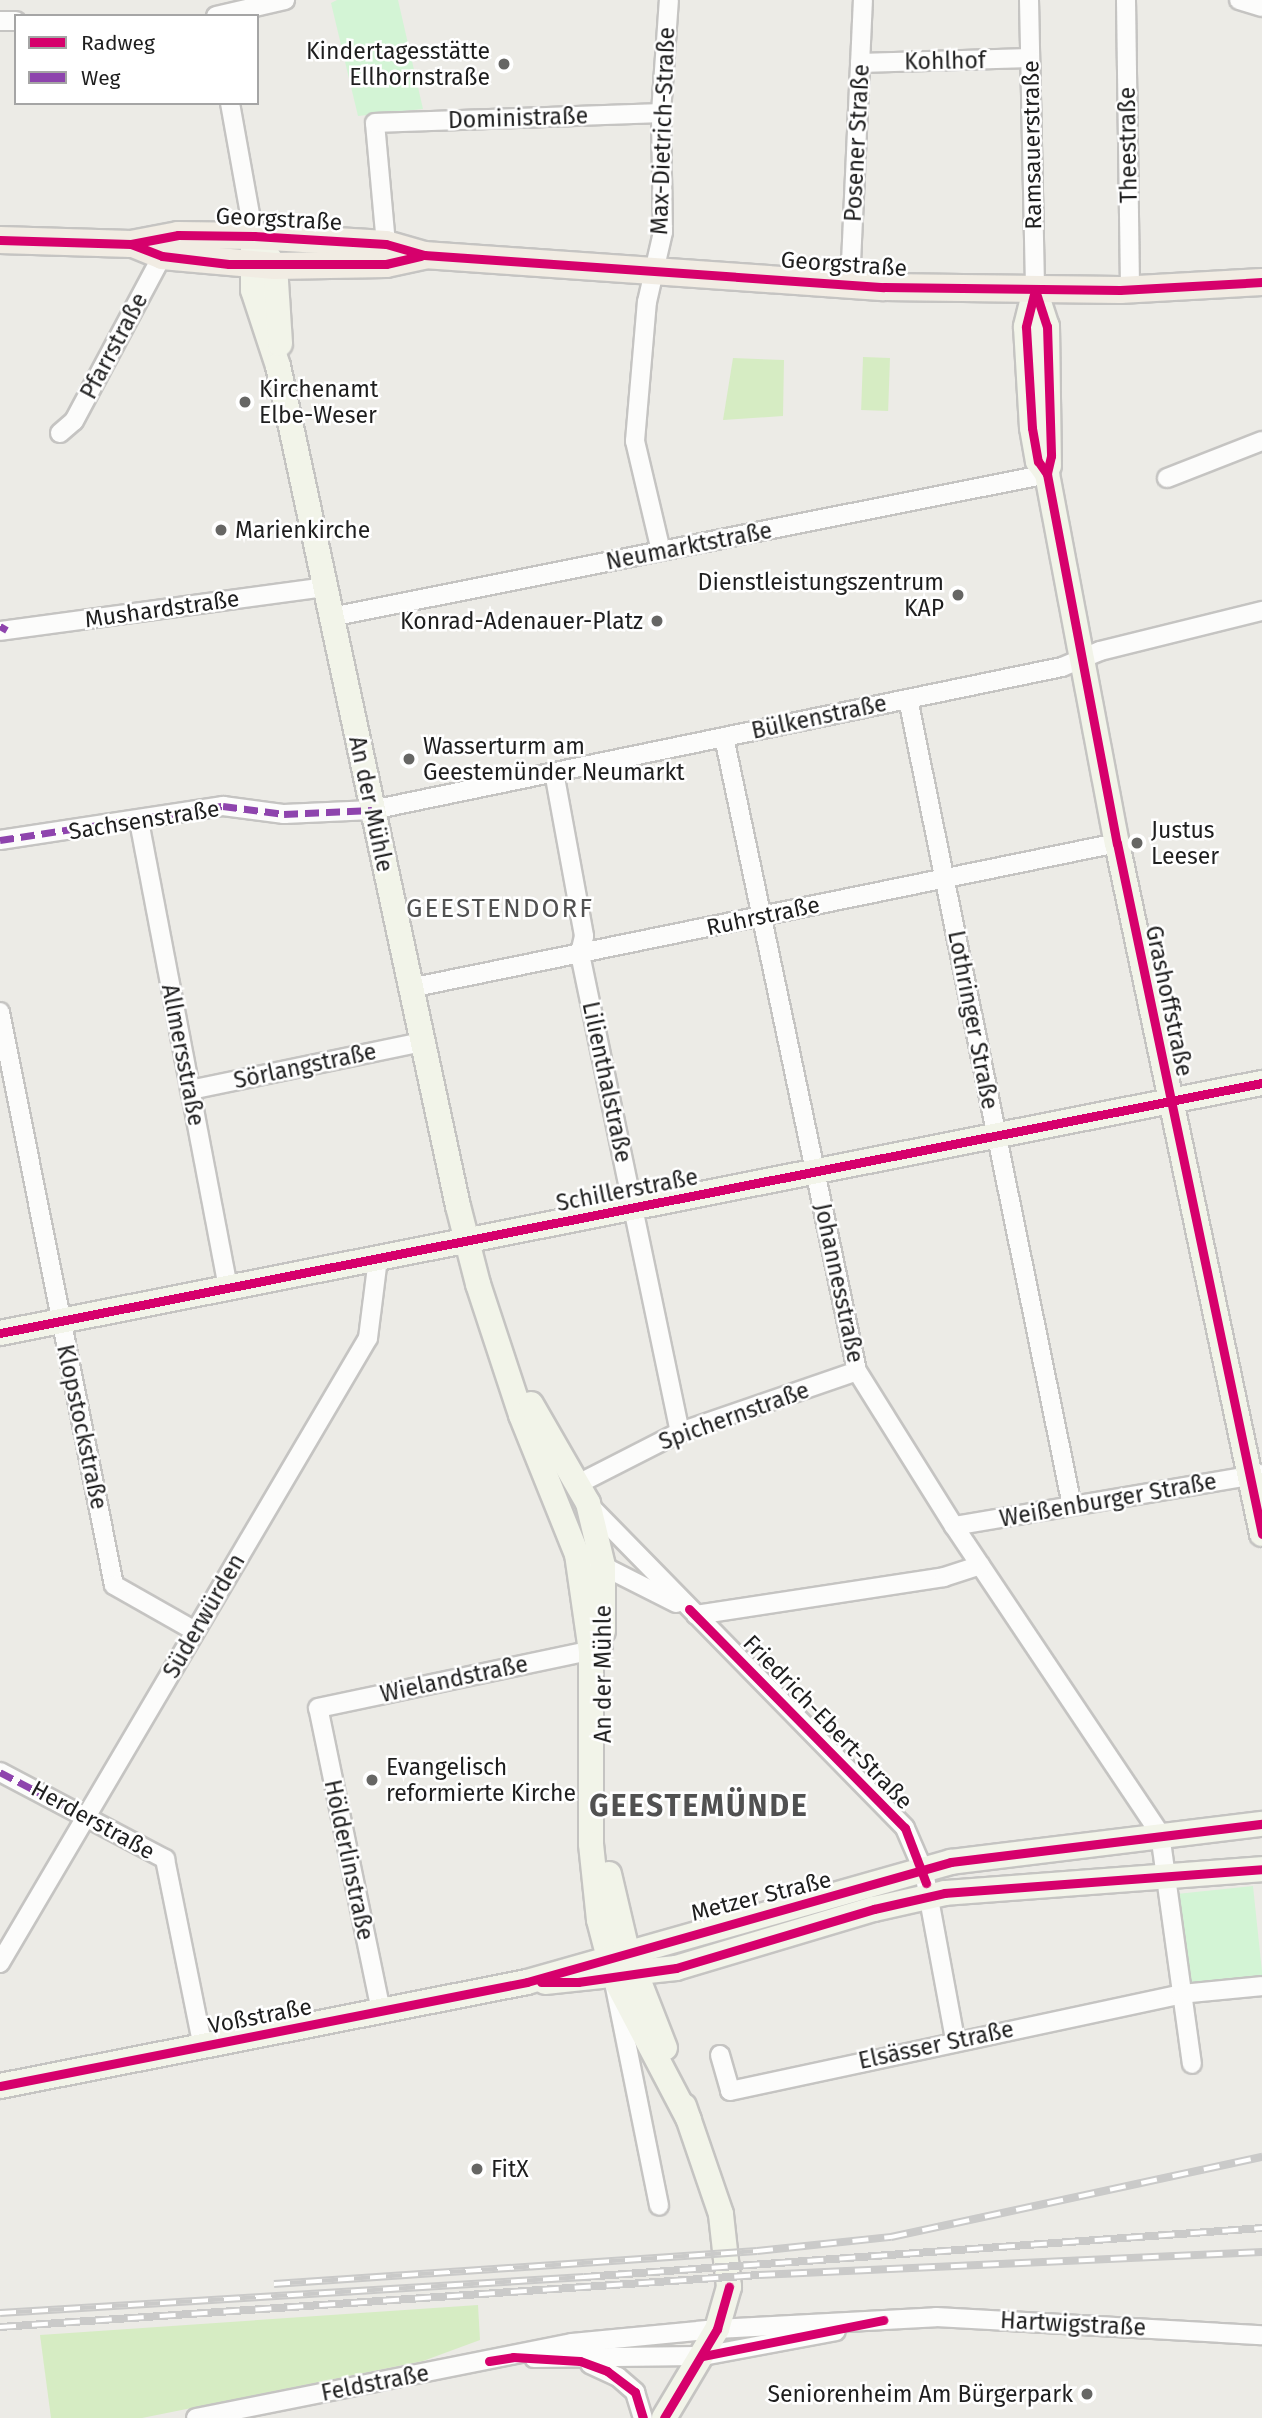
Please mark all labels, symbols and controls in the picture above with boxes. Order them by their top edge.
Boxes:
legend [14,14,259,105]
street label: Max-Dietrich-Straße [646,27,680,235]
text: Radweg [81,30,155,56]
place label: Kindertagesstätte Ellhornstraße [306,37,490,91]
street label: Kohlhof [904,46,986,76]
marker: Kindertagesstätte Ellhornstraße [496,56,512,72]
street label: Ramsauerstraße [1017,60,1047,230]
street label: Posener Straße [839,63,875,223]
text: Weg [81,65,121,91]
street label: Theestraße [1113,87,1143,203]
street label: Doministraße [447,102,589,134]
street label: Georgstraße [215,202,343,236]
street label: Georgstraße [780,246,908,282]
street label: Pfarrstraße [75,288,153,404]
place label: Kirchenamt Elbe-Weser [259,375,378,429]
marker: Kirchenamt Elbe-Weser [237,394,253,410]
place label: Marienkirche [235,516,370,544]
street label: Neumarktstraße [604,516,774,576]
marker: Marienkirche [213,522,229,538]
place label: Dienstleistungszentrum KAP [698,568,944,622]
street label: Mushardstraße [83,584,241,634]
marker: Dienstleistungszentrum KAP [950,587,966,603]
place label: Konrad-Adenauer-Platz [400,607,643,635]
marker: Konrad-Adenauer-Platz [649,613,665,629]
street label: Bülkenstraße [749,689,889,745]
place label: Wasserturm am Geestemünder Neumarkt [423,732,684,786]
street label: An der Mühle [343,734,399,874]
marker: Wasserturm am Geestemünder Neumarkt [401,751,417,767]
street label: Sachsenstraße [67,794,221,846]
place label: Justus Leeser [1151,816,1219,870]
marker: Justus Leeser [1129,835,1145,851]
street label: Ruhrstraße [704,891,822,941]
district label: GEESTENDORF [407,893,593,925]
street label: Grashoffstraße [1140,923,1198,1079]
street label: Lothringer Straße [942,928,1004,1112]
street label: Allmersstraße [156,982,210,1128]
street label: Lilienthalstraße [576,999,638,1165]
street label: Sörlangstraße [231,1037,379,1095]
street label: Schillerstraße [554,1163,700,1217]
street label: Johannesstraße [809,1201,869,1365]
street label: Klopstockstraße [51,1342,113,1512]
street label: Spichernstraße [655,1376,813,1456]
street label: Weißenburger Straße [997,1467,1219,1533]
street label: Süderwürden [157,1549,251,1683]
street label: An der Mühle [589,1605,617,1743]
street label: Friedrich-Ebert-Straße [738,1629,918,1815]
street label: Wielandstraße [378,1650,530,1708]
place label: Evangelisch reformierte Kirche [386,1753,576,1807]
marker: Evangelisch reformierte Kirche [364,1772,380,1788]
street label: Herderstraße [26,1775,160,1865]
street label: Hölderlinstraße [319,1777,379,1943]
district label: GEESTEMÜNDE [591,1788,807,1824]
street label: Metzer Straße [688,1865,834,1927]
street label: Voßstraße [206,1992,314,2040]
street label: Elsässer Straße [856,2015,1016,2075]
place label: FitX [491,2155,529,2183]
marker: FitX [469,2161,485,2177]
street label: Hartwigstraße [999,2306,1147,2342]
street label: Feldstraße [319,2359,431,2407]
place label: Seniorenheim Am Bürgerpark [768,2380,1073,2408]
marker: Seniorenheim Am Bürgerpark [1079,2386,1095,2402]

